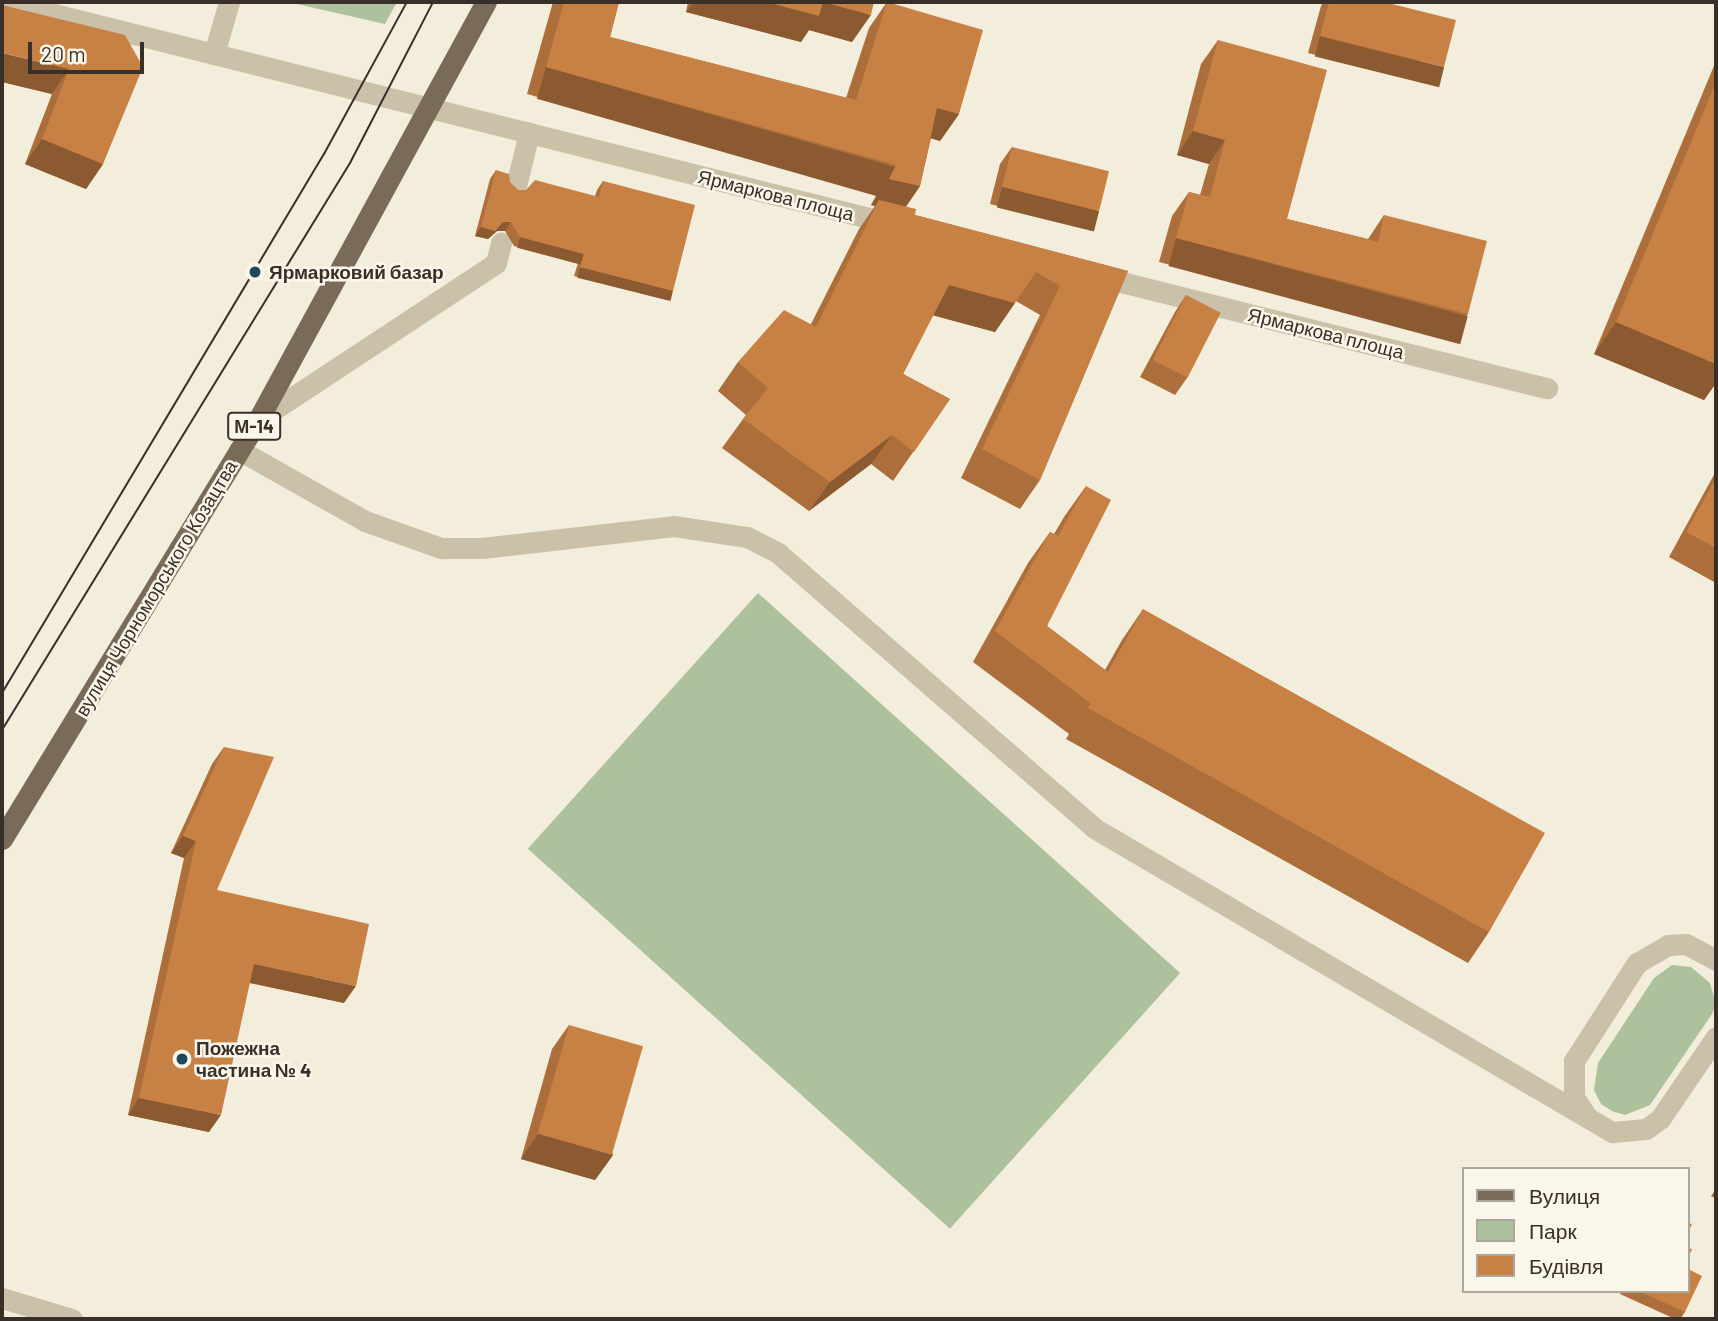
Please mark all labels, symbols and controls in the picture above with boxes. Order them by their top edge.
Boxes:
scale bar [32,28,147,72]
text: 20 m [41,41,86,66]
street label: Ярмаркова площа [696,165,856,225]
place label: Ярмарковий базар [269,261,444,283]
marker: Ярмарковий базар [247,264,263,280]
street label: Ярмаркова площа [1246,303,1406,363]
road number: М-14 [226,412,282,440]
street label: вулиця Чорноморського Козацтва [70,456,242,720]
place label: Пожежна частина № 4 [196,1037,311,1081]
marker: Пожежна частина № 4 [174,1051,190,1067]
legend [1462,1167,1690,1293]
text: Вулиця [1529,1183,1600,1208]
text: Парк [1529,1218,1577,1243]
text: Будівля [1529,1253,1603,1278]

